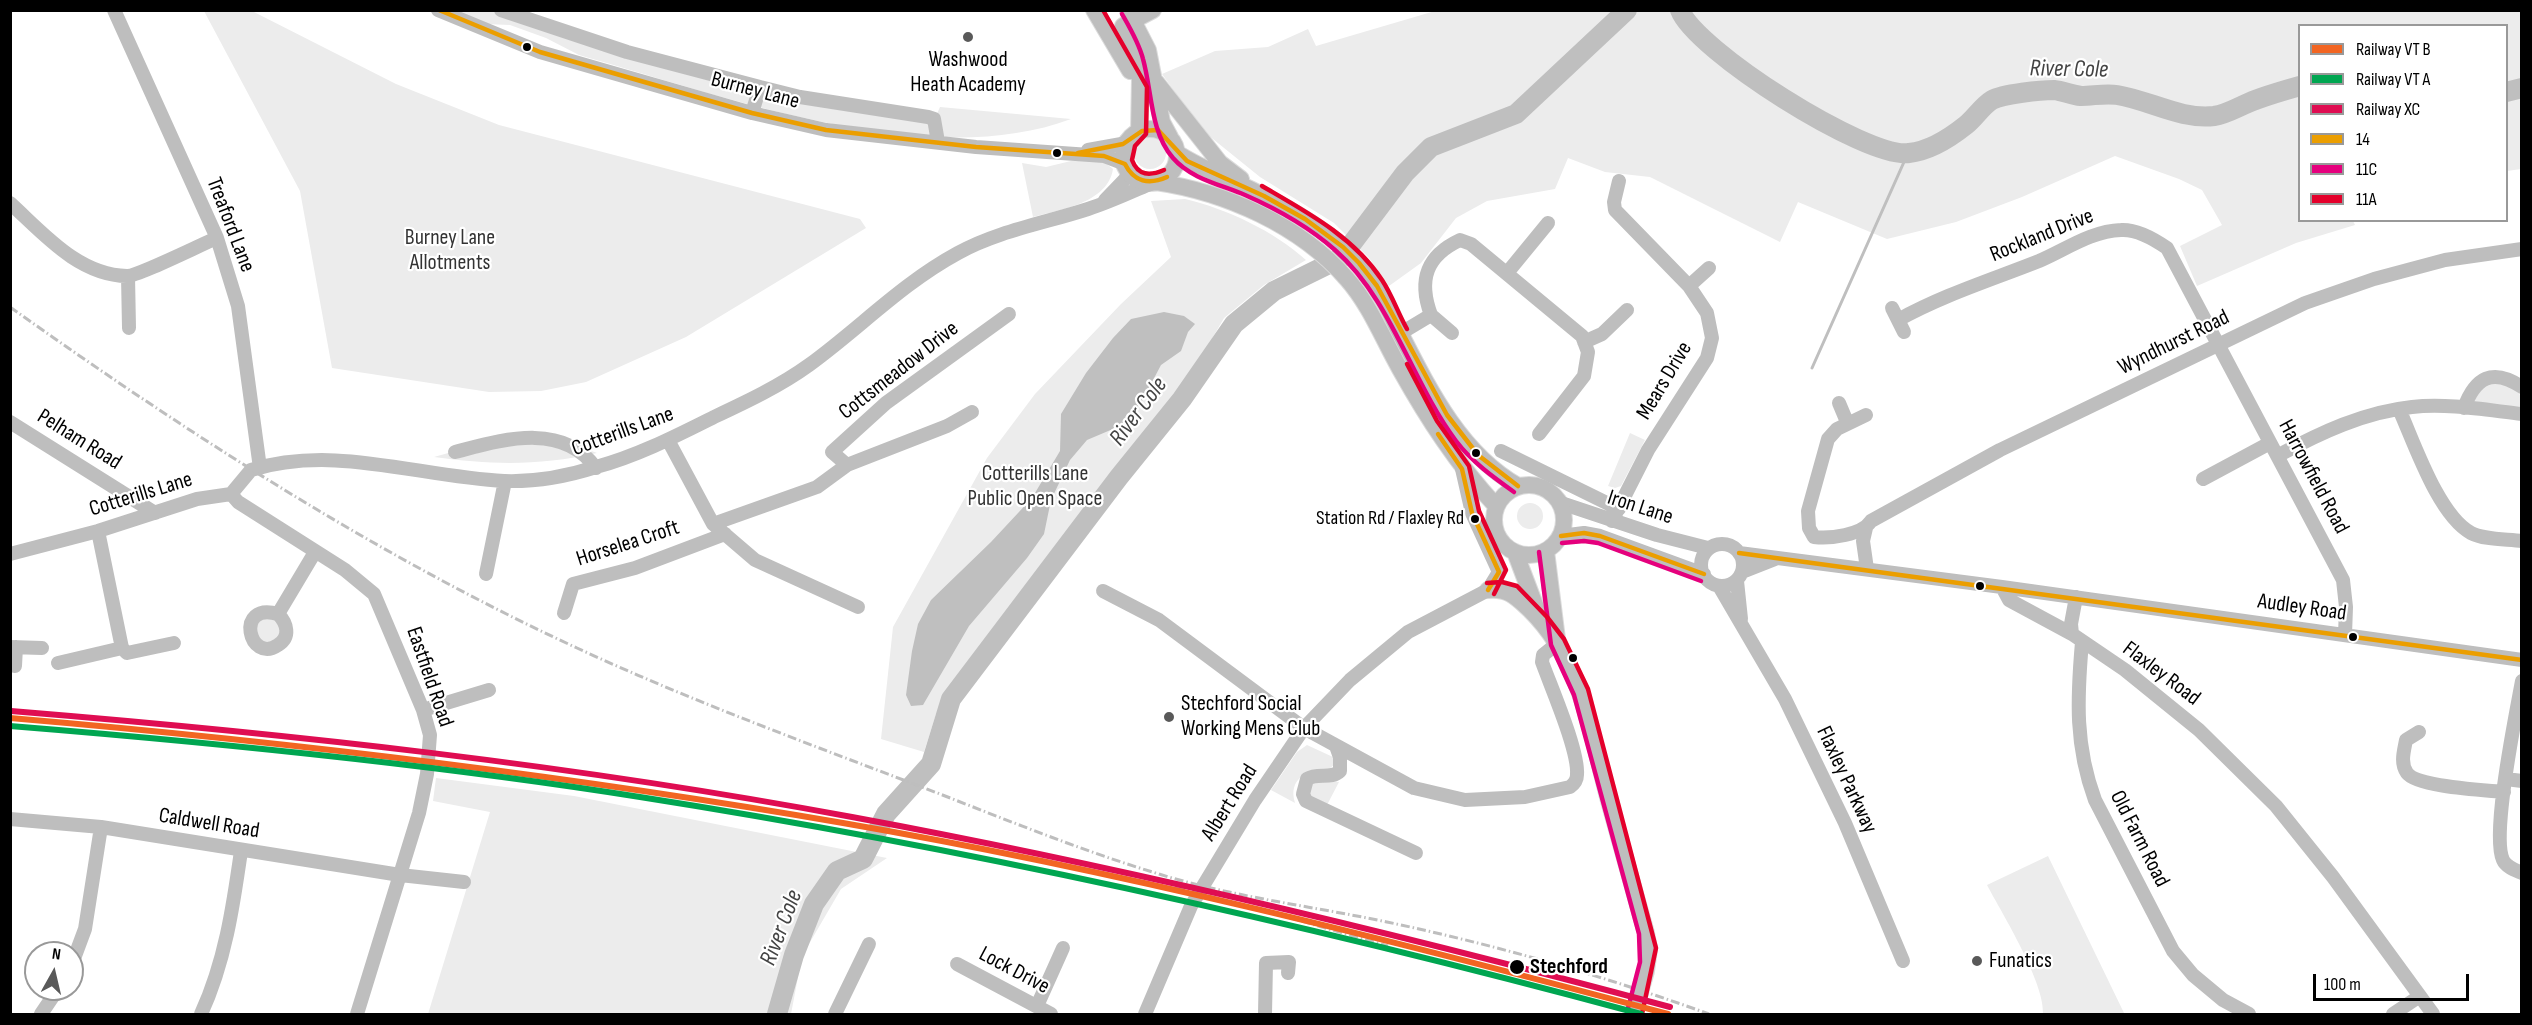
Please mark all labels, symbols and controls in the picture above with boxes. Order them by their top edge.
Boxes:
legend [2298,24,2508,222]
marker: Washwood Heath Academy [961,30,975,44]
text: Railway VT B [2356,39,2431,60]
unlabelled marker [521,41,533,53]
place label: Washwood Heath Academy [910,47,1026,98]
water label: River Cole [2029,55,2109,85]
street label: Burney Lane [708,67,802,115]
text: Railway VT A [2356,69,2430,90]
text: Railway XC [2356,99,2420,120]
text: 14 [2356,129,2370,150]
unlabelled marker [1051,147,1063,159]
text: 11C [2356,159,2377,180]
street label: Treaford Lane [200,174,260,276]
text: 11A [2356,189,2377,210]
street label: Rockland Drive [1986,203,2098,269]
park label: Burney Lane Allotments [405,225,495,276]
street label: Wyndhurst Road [2114,305,2234,381]
street label: Cottsmeadow Drive [834,316,964,426]
street label: Mears Drive [1631,337,1699,425]
water label: River Cole [1104,372,1174,452]
street label: Cotterills Lane [568,401,678,463]
street label: Pelham Road [32,404,126,476]
street label: Harrowfield Road [2272,416,2354,538]
unlabelled marker [1470,447,1482,459]
park label: Cotterills Lane Public Open Space [968,461,1102,512]
street label: Cotterills Lane [86,467,196,523]
street label: Iron Lane [1604,485,1676,531]
place label: Station Rd / Flaxley Rd [1316,507,1464,531]
marker: Station Rd / Flaxley Rd [1469,513,1481,525]
street label: Horselea Croft [573,515,683,573]
unlabelled marker [1974,580,1986,592]
street label: Audley Road [2256,589,2348,627]
street label: Eastfield Road [400,624,458,730]
unlabelled marker [2347,631,2359,643]
street label: Flaxley Road [2117,636,2205,712]
unlabelled marker [1567,652,1579,664]
place label: Stechford Social Working Mens Club [1181,691,1320,742]
marker: Stechford Social Working Mens Club [1162,710,1176,724]
street label: Flaxley Parkway [1810,722,1882,838]
street label: Albert Road [1196,760,1264,846]
street label: Old Farm Road [2103,786,2175,892]
street label: Caldwell Road [157,803,261,845]
water label: River Cole [754,886,810,970]
north arrow [24,941,84,1001]
street label: Lock Drive [974,941,1054,1001]
text: N [51,945,62,965]
place label: Funatics [1989,948,2052,974]
place label: Stechford [1530,954,1608,980]
marker: Funatics [1970,954,1984,968]
marker: Stechford [1508,958,1526,976]
scale bar [2316,962,2472,1000]
text: 100 m [2324,974,2361,995]

